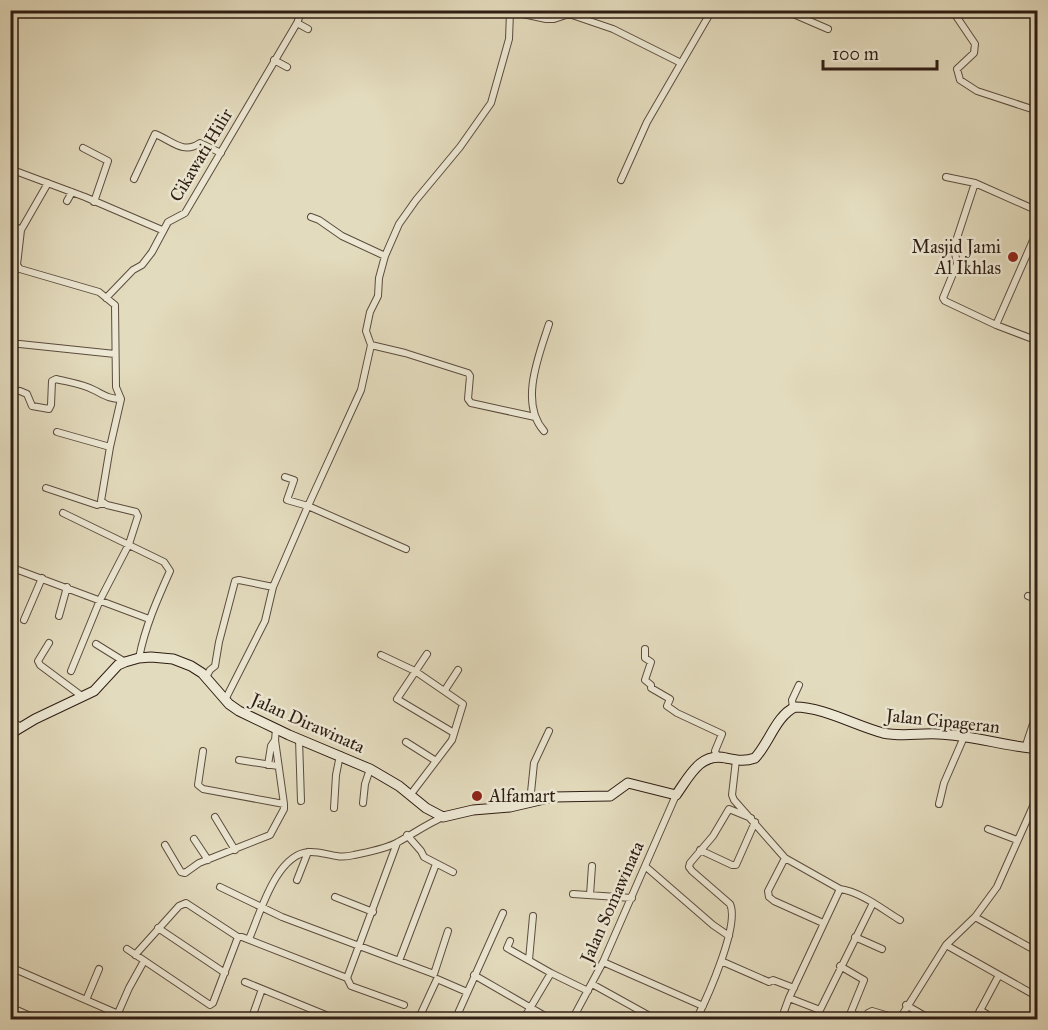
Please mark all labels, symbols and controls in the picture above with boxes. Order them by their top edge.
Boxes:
scale bar [823,33,937,71]
text: 100 m [832,43,879,65]
street label: Cikawati Hilir [165,104,238,206]
place label: Masjid Jami Al Ikhlas [912,236,1001,279]
marker: Masjid Jami Al Ikhlas [1006,250,1020,264]
street label: Jalan Dirawinata [246,687,369,759]
street label: Jalan Cipageran [883,704,1001,739]
place label: Alfamart [488,785,556,807]
marker: Alfamart [470,789,484,803]
street label: Jalan Somawinata [575,837,650,968]

